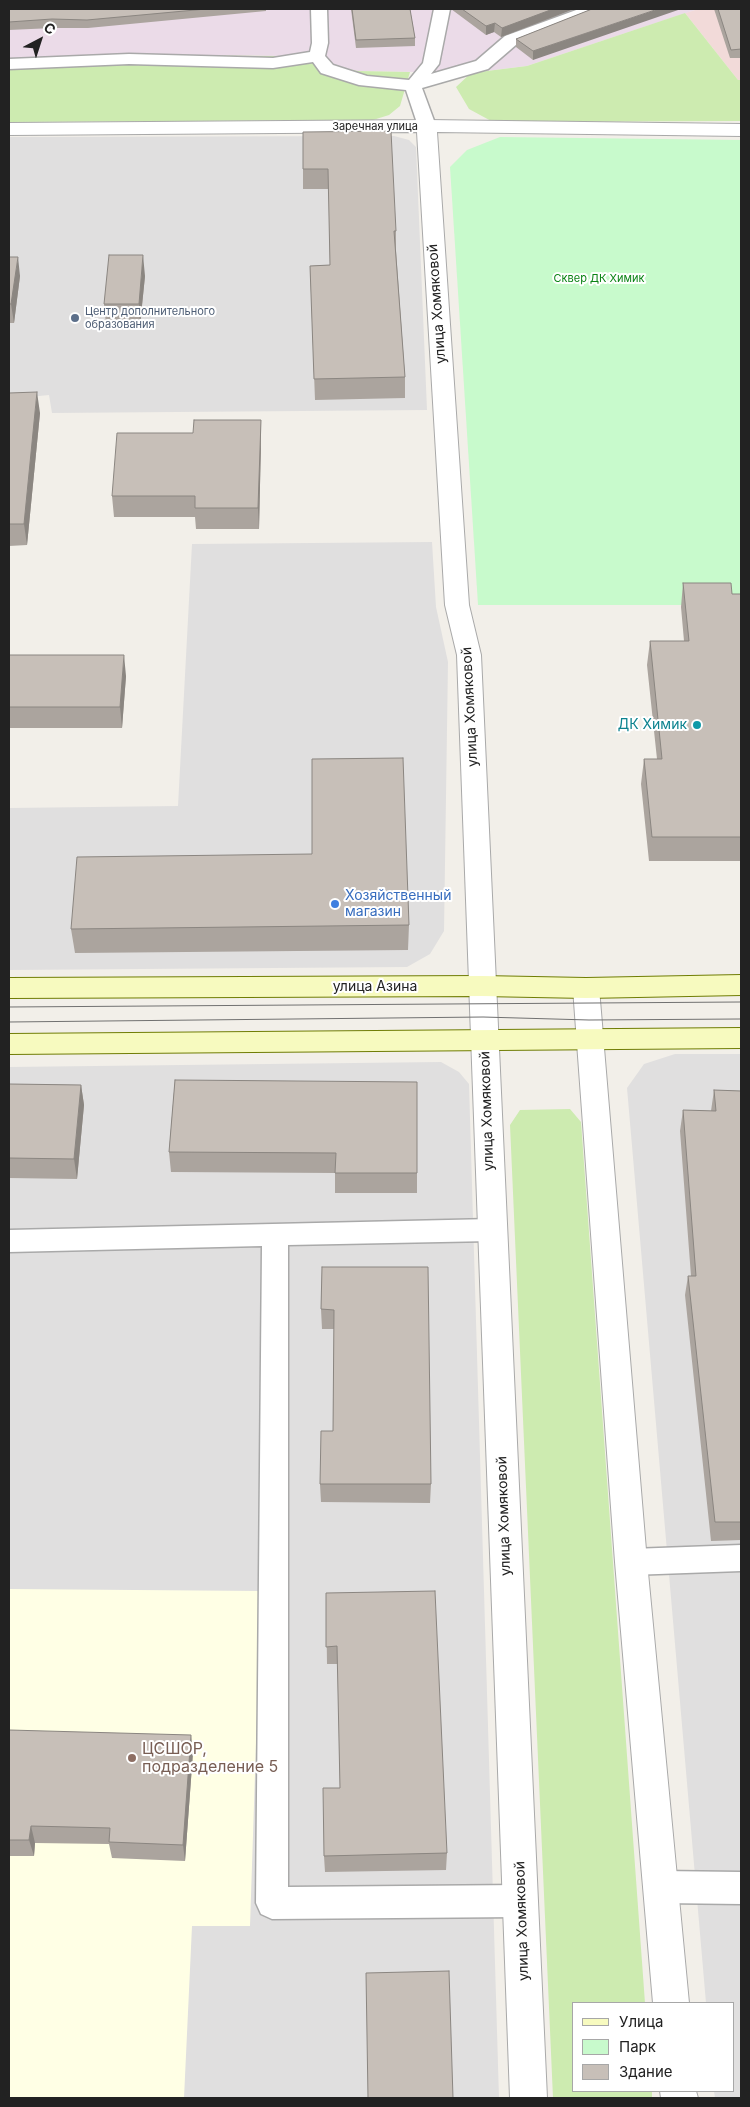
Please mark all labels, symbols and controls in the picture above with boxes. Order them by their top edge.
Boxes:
north arrow [15,15,65,65]
text: С [41,18,59,38]
street label: Заречная улица [332,120,418,134]
street label: улица Хомяковой [424,244,450,364]
park label: Сквер ДК Химик [554,272,644,286]
place label: Центр дополнительного образования [85,305,215,331]
marker: Центр дополнительного образования [69,312,81,324]
street label: улица Хомяковой [458,647,482,767]
place label: ДК Химик [618,717,687,733]
marker: ДК Химик [691,719,703,731]
place label: Хозяйственный магазин [345,888,451,920]
marker: Хозяйственный магазин [329,898,341,910]
street label: улица Азина [333,979,417,995]
street label: улица Хомяковой [477,1051,497,1171]
street label: улица Хомяковой [494,1456,514,1576]
place label: ЦСШОР, подразделение 5 [142,1739,278,1777]
marker: ЦСШОР, подразделение 5 [126,1752,138,1764]
street label: улица Хомяковой [512,1861,532,1981]
legend [572,2002,735,2092]
text: Улица [619,2012,663,2031]
text: Парк [619,2037,656,2056]
text: Здание [619,2062,673,2081]

